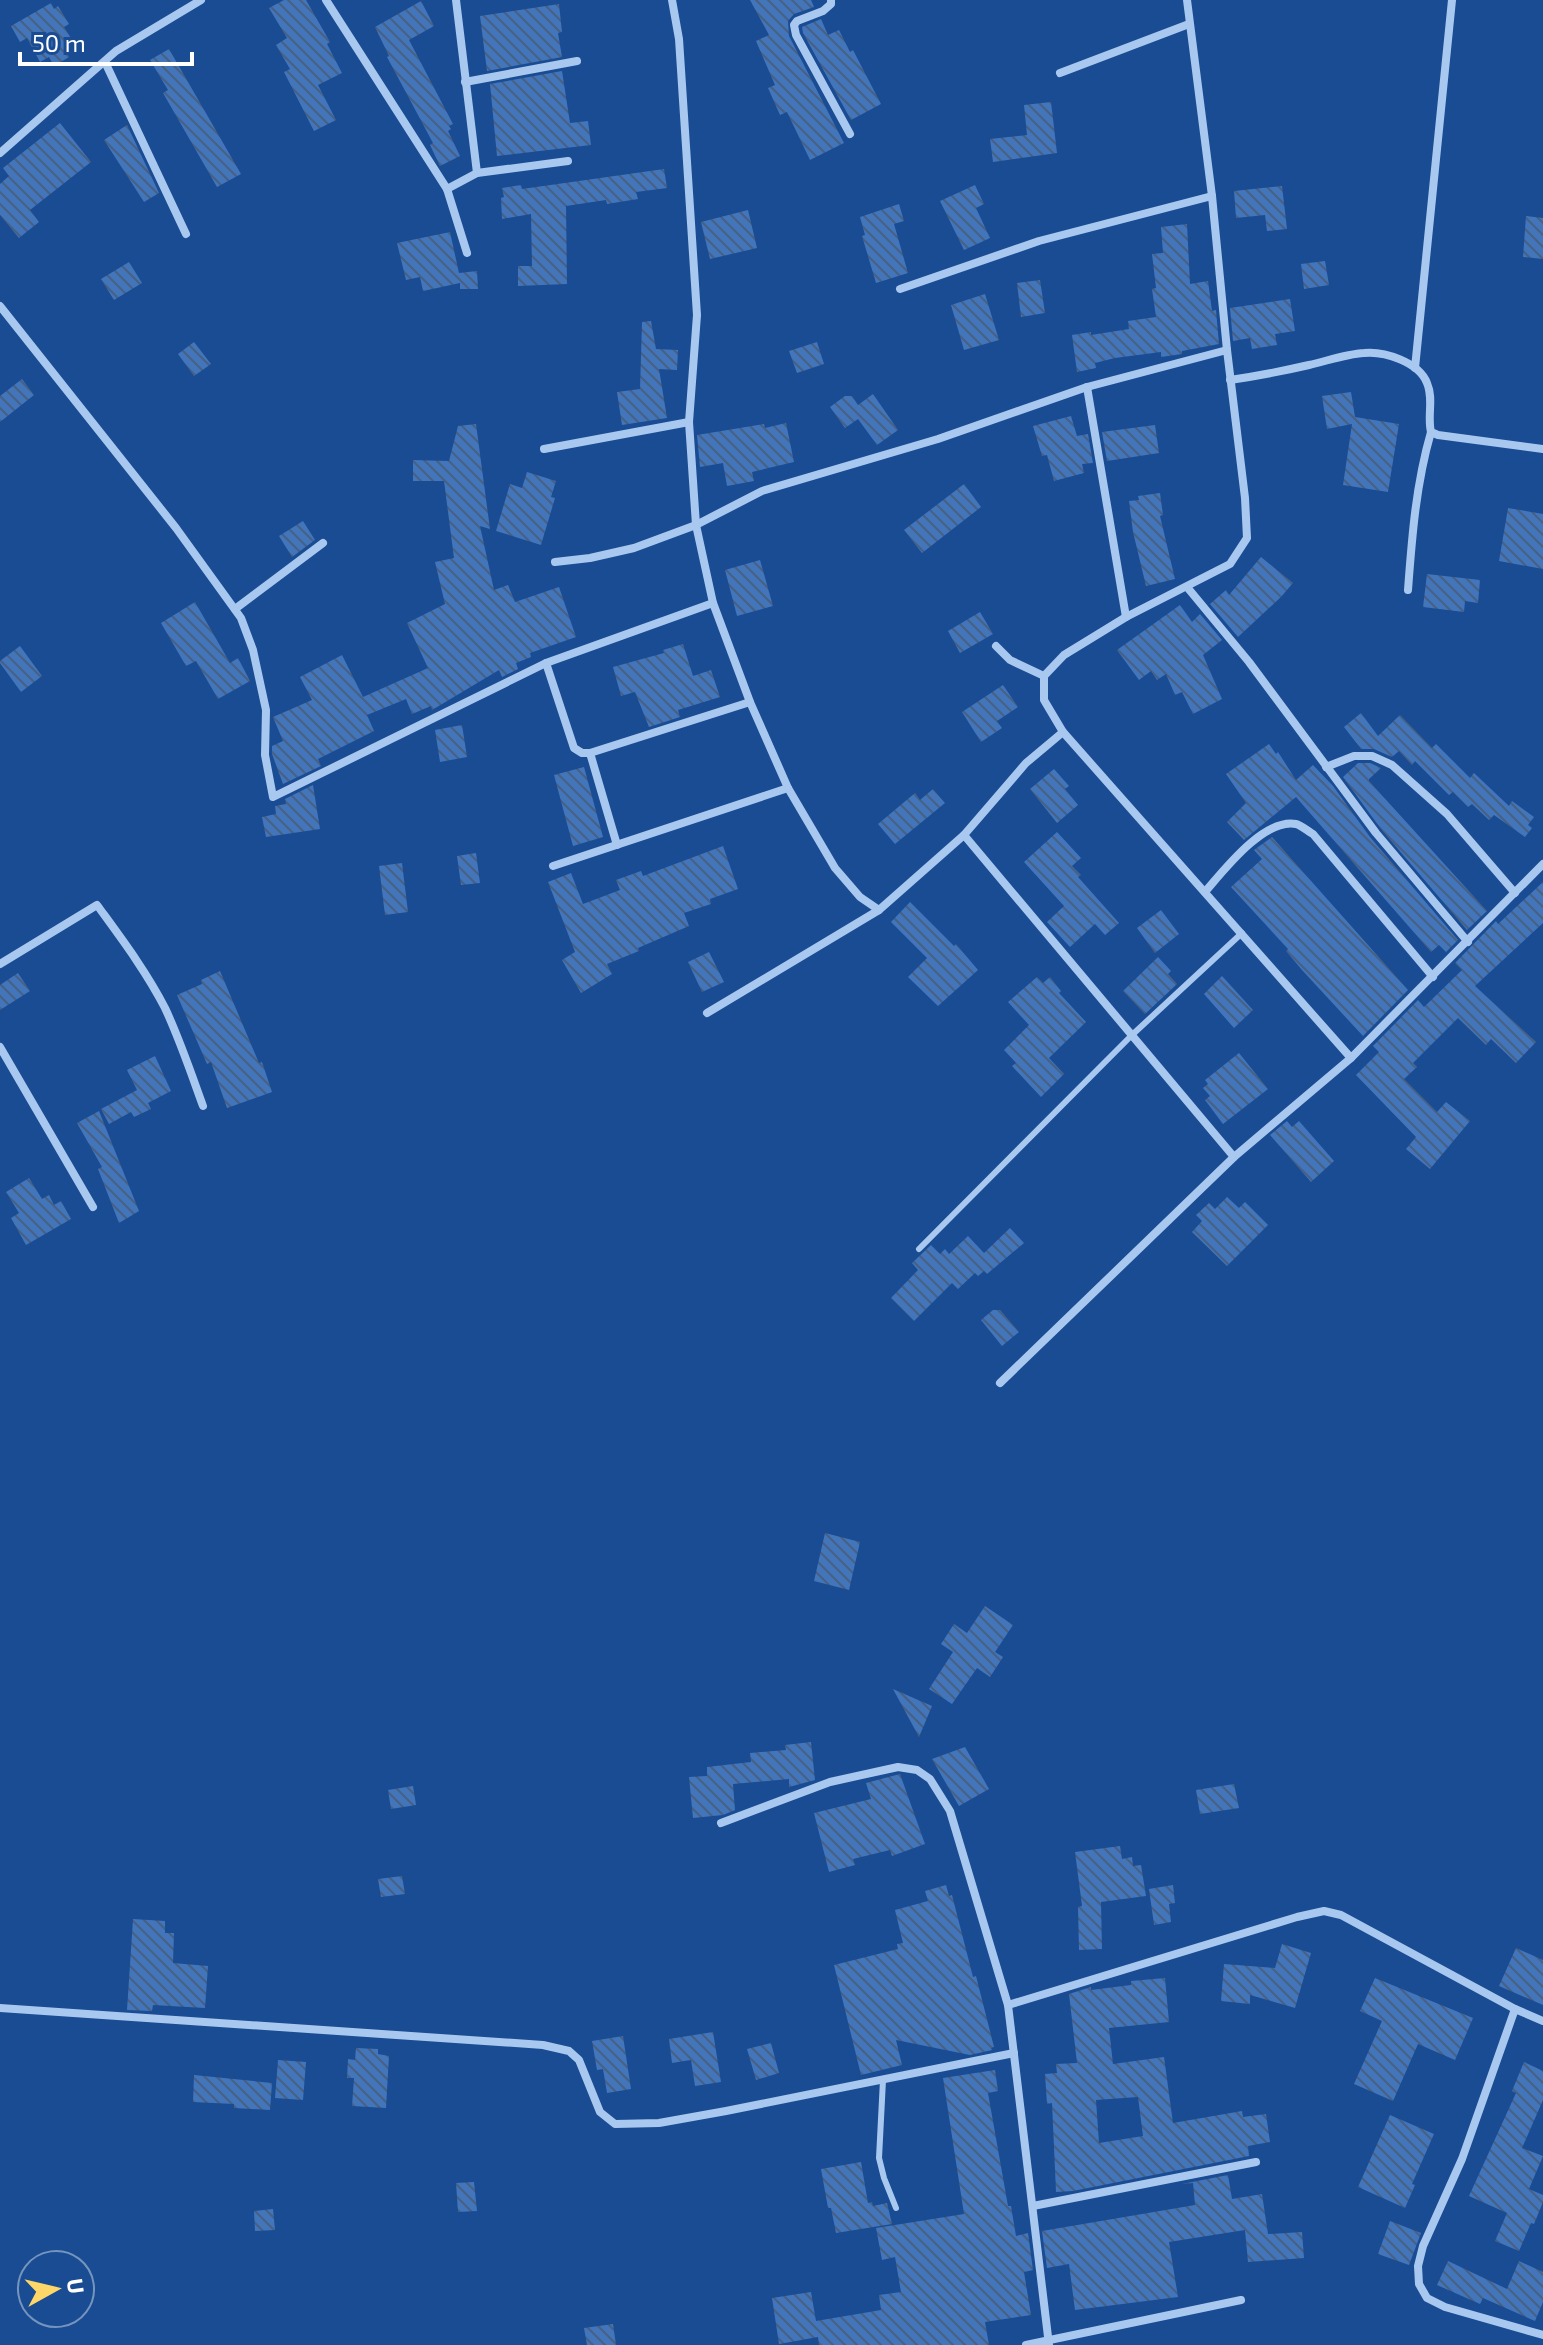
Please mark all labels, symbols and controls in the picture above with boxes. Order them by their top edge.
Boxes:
scale bar [20,16,192,66]
text: 50 m [32,28,86,57]
north arrow [16,2249,96,2329]
text: U [63,2277,91,2295]

